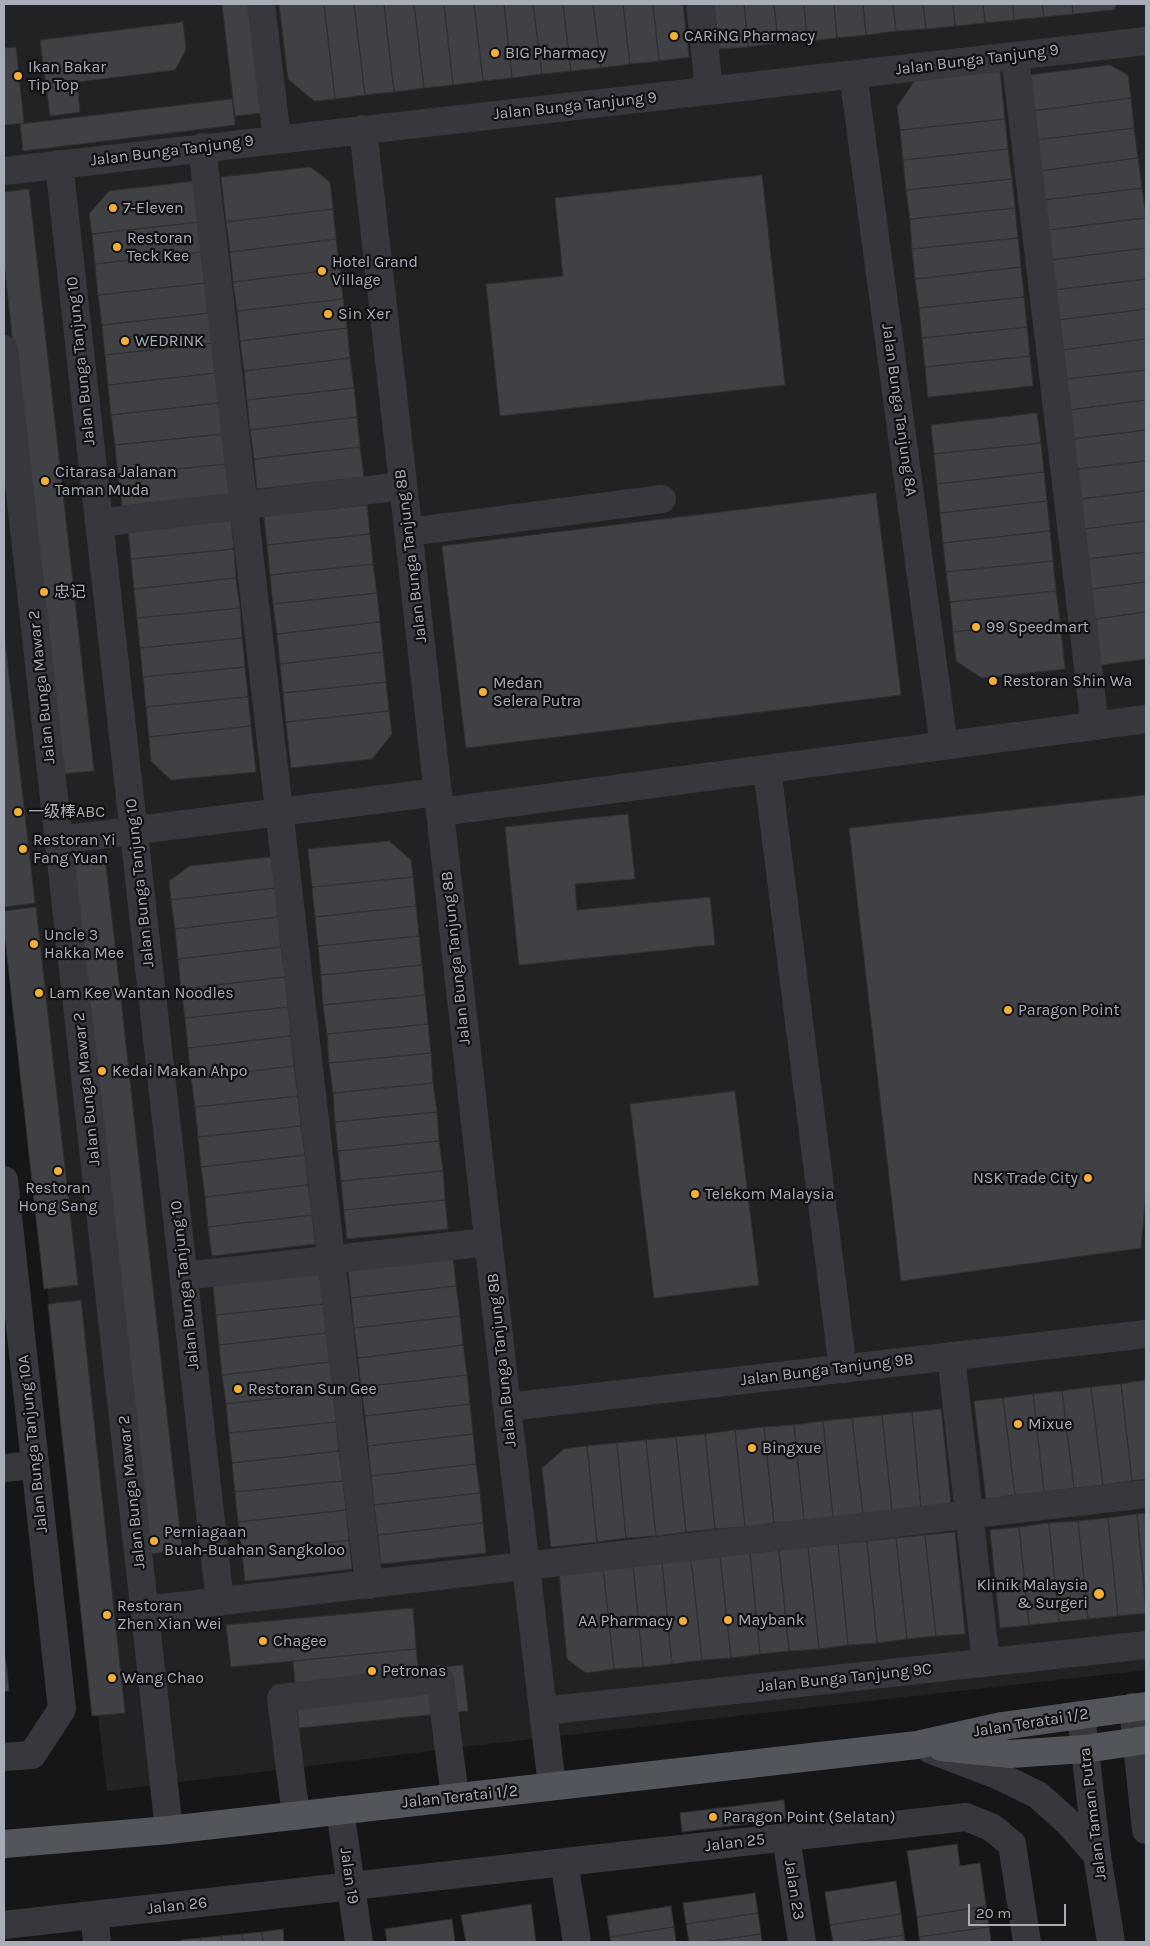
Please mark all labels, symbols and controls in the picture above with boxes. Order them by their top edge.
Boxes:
place label: CARiNG Pharmacy [684,26,815,46]
marker: CARiNG Pharmacy [668,30,680,42]
street label: Jalan Bunga Tanjung 9 [894,40,1060,80]
place label: BIG Pharmacy [505,43,606,63]
marker: BIG Pharmacy [489,47,501,59]
place label: Ikan Bakar Tip Top [28,57,106,95]
marker: Ikan Bakar Tip Top [12,70,24,82]
street label: Jalan Bunga Tanjung 9 [492,88,658,124]
street label: Jalan Bunga Tanjung 9 [89,131,255,171]
place label: 7-Eleven [123,198,184,218]
marker: 7-Eleven [107,202,119,214]
place label: Restoran Teck Kee [127,228,192,266]
marker: Restoran Teck Kee [111,241,123,253]
place label: Hotel Grand Village [332,252,418,290]
marker: Hotel Grand Village [316,265,328,277]
street label: Jalan Bunga Tanjung 10 [63,275,99,447]
place label: Sin Xer [338,304,390,324]
marker: Sin Xer [322,308,334,320]
street label: Jalan Bunga Tanjung 8A [877,322,921,498]
place label: WEDRINK [135,331,204,351]
marker: WEDRINK [119,335,131,347]
place label: Citarasa Jalanan Taman Muda [55,462,177,500]
street label: Jalan Bunga Tanjung 8B [391,468,431,644]
marker: Citarasa Jalanan Taman Muda [39,475,51,487]
place label: 忠记 [54,582,86,602]
marker: 忠记 [38,586,50,598]
street label: Jalan Bunga Mawar 2 [24,609,60,765]
place label: 99 Speedmart [986,617,1089,637]
marker: 99 Speedmart [970,621,982,633]
place label: Restoran Shin Wa [1003,671,1132,691]
place label: Medan Selera Putra [493,673,581,711]
marker: Restoran Shin Wa [987,675,999,687]
marker: Medan Selera Putra [477,686,489,698]
street label: Jalan Bunga Tanjung 10 [122,797,158,969]
place label: 一级棒ABC [28,802,105,822]
marker: 一级棒ABC [12,806,24,818]
place label: Restoran Yi Fang Yuan [33,830,116,868]
marker: Restoran Yi Fang Yuan [17,843,29,855]
street label: Jalan Bunga Tanjung 8B [437,870,475,1046]
place label: Uncle 3 Hakka Mee [44,925,124,963]
marker: Uncle 3 Hakka Mee [28,938,40,950]
place label: Lam Kee Wantan Noodles [49,983,234,1003]
marker: Lam Kee Wantan Noodles [33,987,45,999]
place label: Paragon Point [1018,1000,1120,1020]
marker: Paragon Point [1002,1004,1014,1016]
street label: Jalan Bunga Mawar 2 [69,1011,105,1167]
place label: Kedai Makan Ahpo [112,1061,247,1081]
marker: Kedai Makan Ahpo [96,1065,108,1077]
marker: Restoran Hong Sang [52,1165,64,1177]
place label: NSK Trade City [973,1168,1078,1188]
marker: NSK Trade City [1082,1172,1094,1184]
place label: Restoran Hong Sang [18,1178,98,1216]
place label: Telekom Malaysia [705,1184,834,1204]
marker: Telekom Malaysia [689,1188,701,1200]
street label: Jalan Bunga Tanjung 10 [167,1199,203,1371]
street label: Jalan Bunga Tanjung 8B [483,1272,521,1448]
street label: Jalan Bunga Tanjung 9B [739,1350,915,1390]
street label: Jalan Bunga Tanjung 10A [14,1354,52,1534]
place label: Restoran Sun Gee [248,1379,377,1399]
marker: Restoran Sun Gee [232,1383,244,1395]
street label: Jalan Bunga Mawar 2 [114,1414,150,1570]
place label: Mixue [1028,1414,1072,1434]
marker: Mixue [1012,1418,1024,1430]
place label: Bingxue [762,1438,821,1458]
marker: Bingxue [746,1442,758,1454]
place label: Perniagaan Buah-Buahan Sangkoloo [164,1522,345,1560]
marker: Perniagaan Buah-Buahan Sangkoloo [148,1535,160,1547]
place label: Klinik Malaysia & Surgeri [977,1575,1088,1613]
marker: Klinik Malaysia & Surgeri [1092,1587,1106,1601]
place label: Restoran Zhen Xian Wei [117,1596,222,1634]
marker: Restoran Zhen Xian Wei [101,1609,113,1621]
place label: Maybank [738,1610,805,1630]
place label: AA Pharmacy [578,1611,673,1631]
marker: Maybank [722,1614,734,1626]
marker: AA Pharmacy [677,1615,689,1627]
place label: Chagee [273,1631,327,1651]
marker: Chagee [257,1635,269,1647]
street label: Jalan Bunga Tanjung 9C [757,1659,933,1697]
place label: Petronas [382,1661,446,1681]
marker: Petronas [366,1665,378,1677]
place label: Wang Chao [122,1668,204,1688]
marker: Wang Chao [106,1672,118,1684]
street label: Jalan Teratai 1/2 [972,1704,1090,1742]
street label: Jalan Taman Putra [1075,1746,1111,1882]
street label: Jalan Teratai 1/2 [401,1781,519,1813]
place label: Paragon Point (Selatan) [723,1807,895,1827]
marker: Paragon Point (Selatan) [707,1811,719,1823]
street label: Jalan 25 [704,1830,766,1856]
street label: Jalan 19 [336,1847,362,1905]
street label: Jalan 23 [780,1859,808,1921]
street label: Jalan 26 [146,1893,208,1919]
scale bar [970,1894,1068,1926]
text: 20 m [976,1904,1011,1922]

